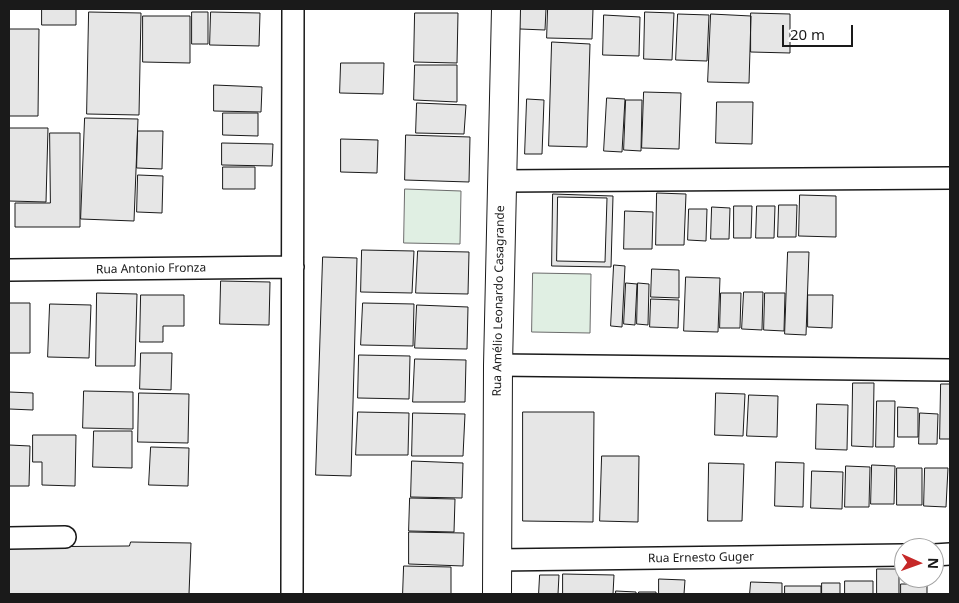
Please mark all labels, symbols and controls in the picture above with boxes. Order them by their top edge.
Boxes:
scale bar [784,15,855,47]
text: 20 m [790,24,825,44]
street label: Rua Amélio Leonardo Casagrande [490,205,508,397]
street label: Rua Antonio Fronza [96,261,206,277]
north arrow [894,538,944,588]
street label: Rua Ernesto Guger [648,550,754,566]
text: N [924,557,943,570]

